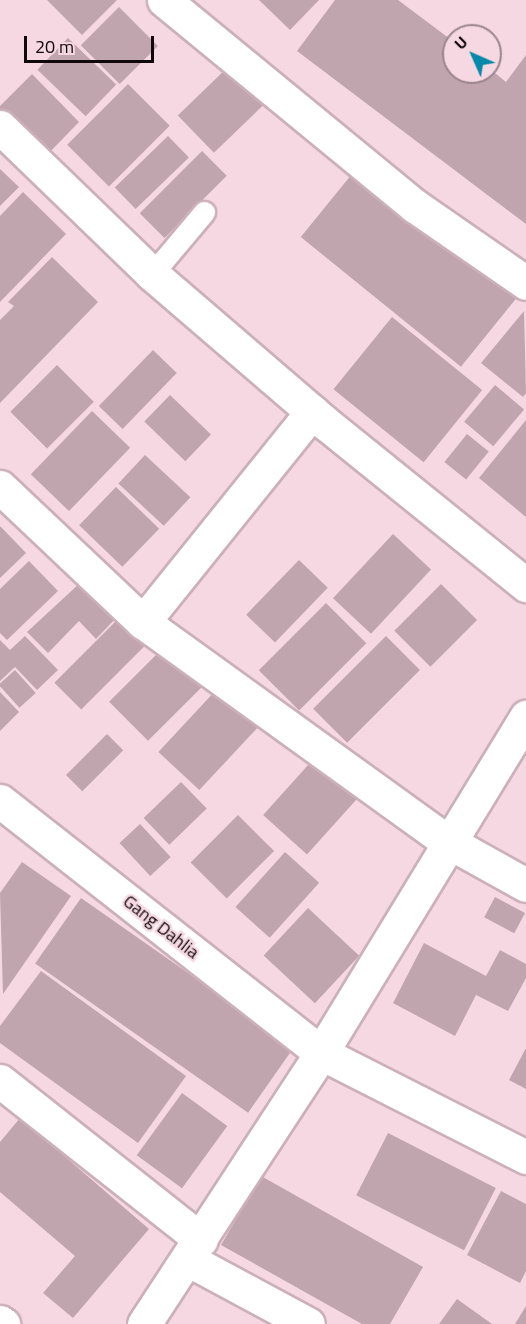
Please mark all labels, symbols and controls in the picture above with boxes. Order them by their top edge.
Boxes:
scale bar [27,24,158,62]
north arrow [442,24,502,84]
text: U [448,30,473,55]
text: 20 m [35,33,74,60]
street label: Gang Dahlia [119,891,203,963]

